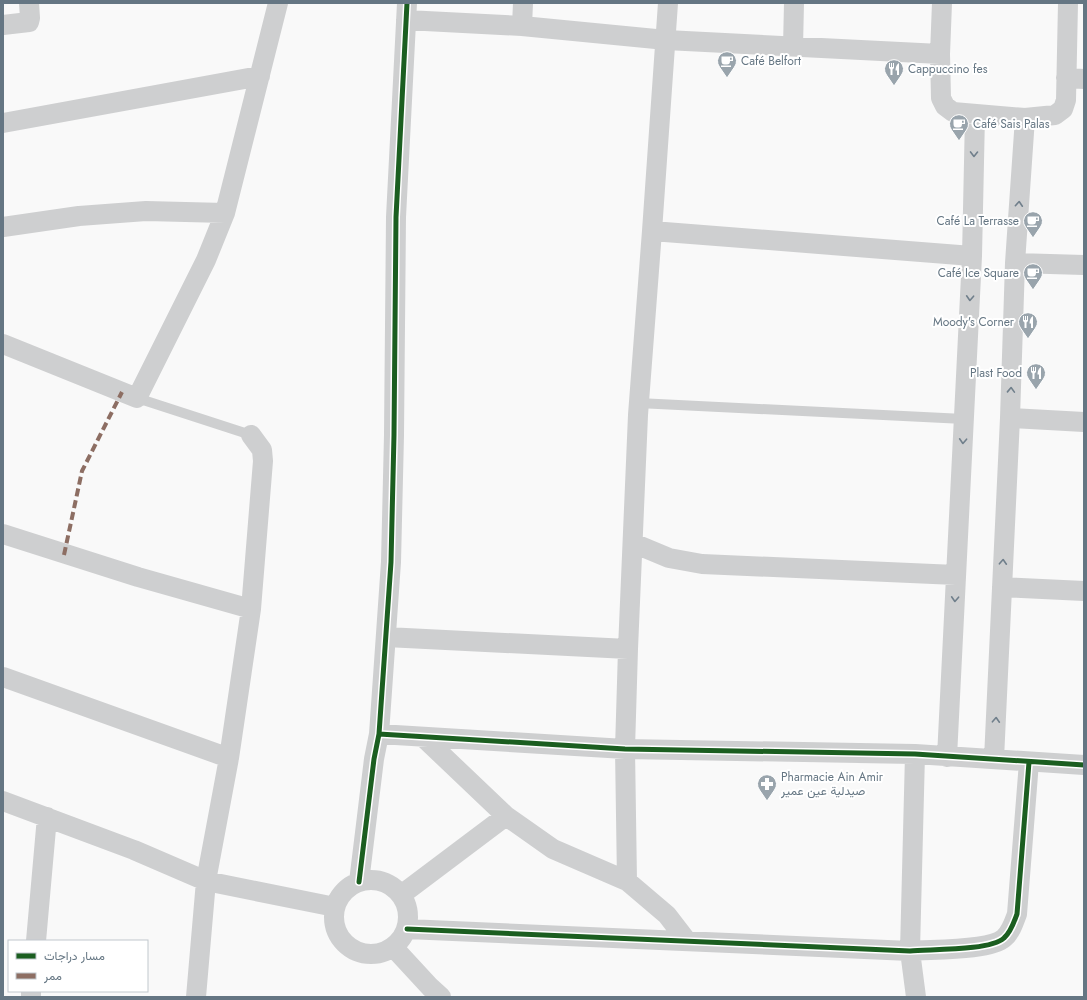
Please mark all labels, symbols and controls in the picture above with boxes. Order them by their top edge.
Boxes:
cafe icon: Café Belfort [716,50,738,78]
place label: Café Belfort [741,52,801,70]
restaurant icon: Cappuccino fes [883,58,905,86]
place label: Cappuccino fes [908,60,988,78]
cafe icon: Café Sais Palas [948,113,970,141]
place label: Café Sais Palas [973,115,1050,133]
one-way arrow [970,151,978,157]
one-way arrow [1015,201,1024,207]
cafe icon: Café La Terrasse [1022,210,1044,238]
place label: Café La Terrasse [937,212,1019,230]
cafe icon: Café Ice Square [1022,262,1044,290]
place label: Café Ice Square [938,264,1019,282]
one-way arrow [965,295,974,301]
restaurant icon: Moody's Corner [1017,311,1039,339]
place label: Moody's Corner [933,313,1015,331]
restaurant icon: Plast Food [1025,362,1047,390]
place label: Plast Food [970,364,1022,382]
one-way arrow [1007,387,1015,393]
one-way arrow [958,438,967,444]
one-way arrow [999,559,1008,565]
one-way arrow [950,596,959,602]
one-way arrow [991,717,1000,723]
place label: Pharmacie Ain Amir صيدلية عين عمير [780,768,884,800]
pharmacy icon: Pharmacie Ain Amir صيدلية عين عمير [756,773,778,801]
legend [8,940,148,992]
text: مسار دراجات [44,947,105,965]
text: ممر [43,967,62,985]

